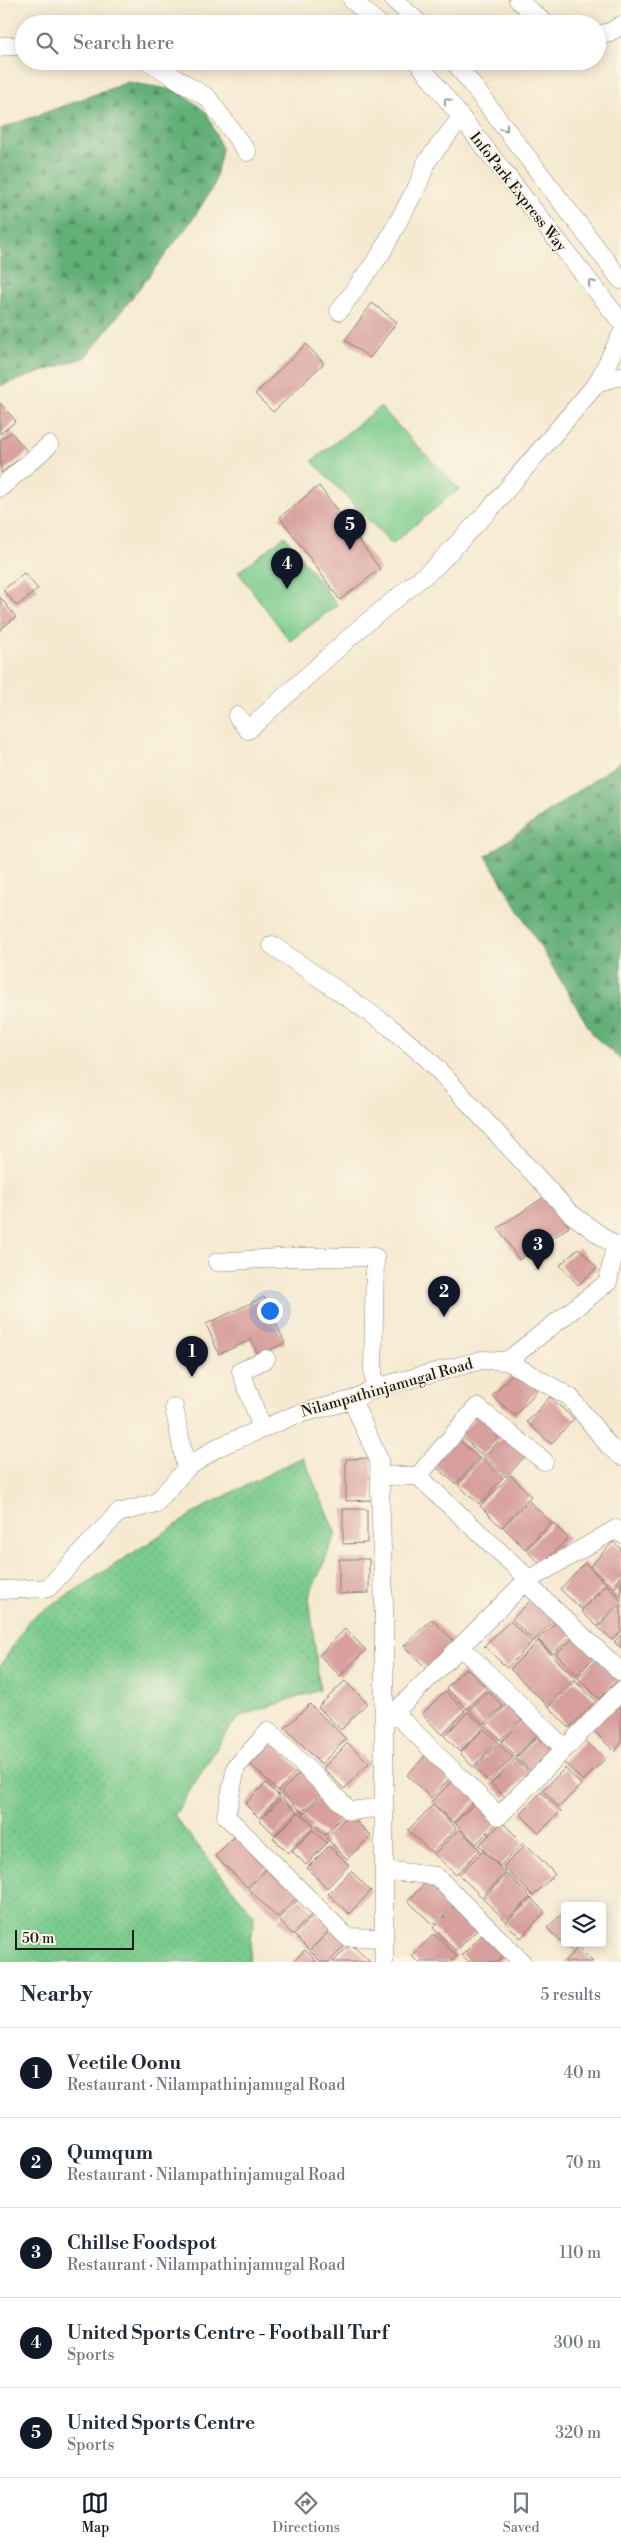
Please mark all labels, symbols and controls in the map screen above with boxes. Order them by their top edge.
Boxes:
search box [15,15,606,70]
icon: search [33,29,61,57]
text: Search here [73,31,174,55]
one-way arrow [444,98,452,107]
one-way arrow [500,122,509,131]
street label: InfoPark Express Way [465,128,571,256]
one-way arrow [588,280,596,289]
pin: 5 [334,509,366,550]
pin: 4 [271,548,303,589]
pin: 3 [522,1229,554,1270]
pin: 2 [428,1276,460,1317]
your location [257,1298,283,1324]
pin: 1 [176,1336,208,1377]
street label: Nilampathinjamugal Road [299,1354,475,1422]
map controls [561,1902,606,1947]
button: layers [561,1902,606,1947]
scale bar [15,1927,134,1950]
text: 50 m [22,1930,54,1948]
text: Nearby [20,1982,93,2008]
text: 5 results [540,1985,601,2005]
text: Veetile Oonu [67,2051,181,2075]
text: 1 [32,2063,40,2083]
text: 40 m [564,2063,601,2083]
text: Restaurant · Nilampathinjamugal Road [67,2075,345,2095]
text: Qumqum [67,2141,153,2165]
text: 2 [31,2153,41,2173]
text: 70 m [565,2153,601,2173]
text: Restaurant · Nilampathinjamugal Road [67,2165,345,2185]
text: Chillse Foodspot [67,2231,216,2255]
text: 3 [31,2243,41,2263]
text: 110 m [559,2243,601,2263]
text: Restaurant · Nilampathinjamugal Road [67,2255,345,2275]
text: United Sports Centre - Football Turf [67,2321,388,2345]
text: 4 [31,2333,41,2353]
text: 300 m [554,2333,601,2353]
text: Sports [67,2345,114,2365]
text: United Sports Centre [67,2411,255,2435]
text: 5 [31,2423,41,2443]
text: 320 m [555,2423,601,2443]
text: Sports [67,2435,114,2455]
tab: Map [81,2489,109,2537]
tab: Directions [272,2489,340,2537]
tab: Saved [503,2489,540,2537]

